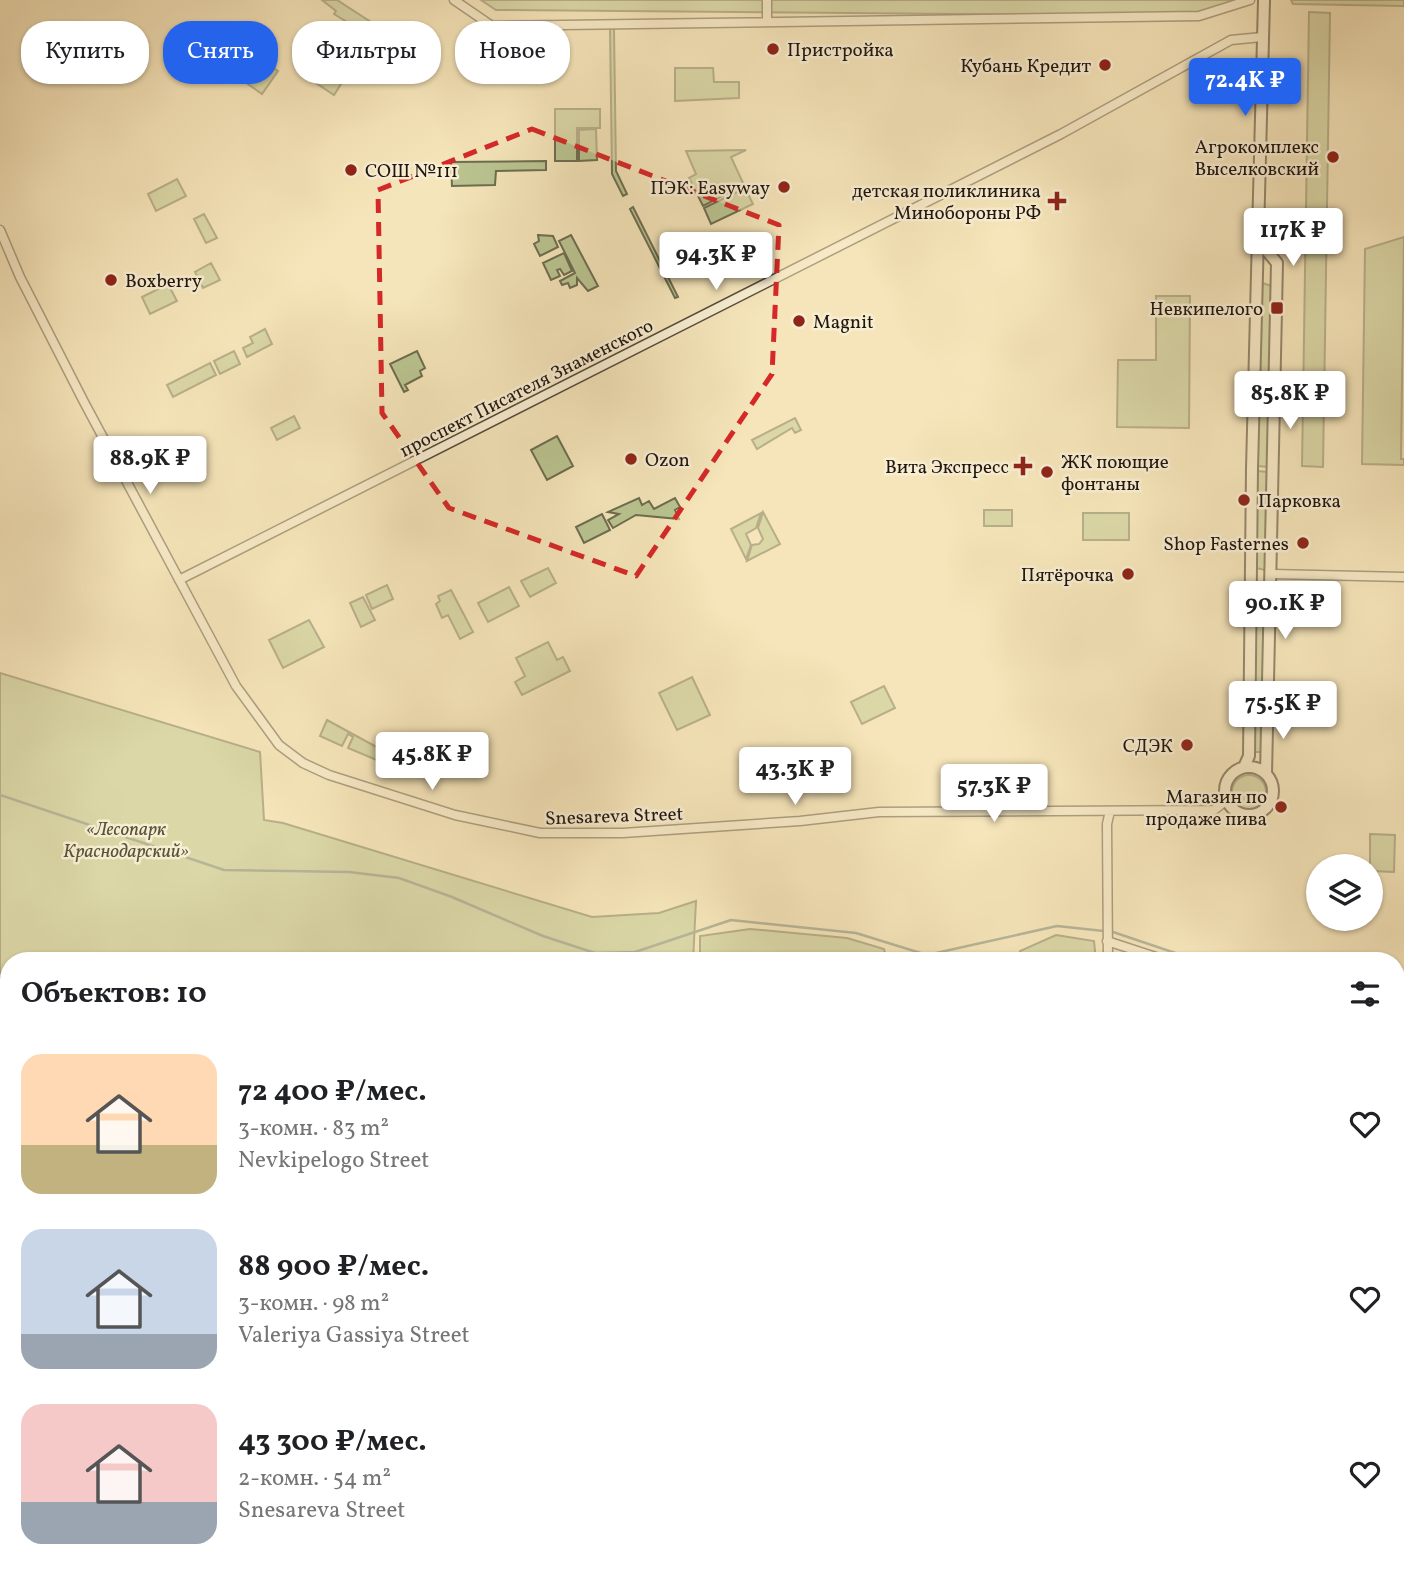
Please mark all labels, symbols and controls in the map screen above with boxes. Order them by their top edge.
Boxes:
chip: Купить [21,21,149,84]
chip: Снять [163,21,278,84]
chip: Фильтры [292,21,441,84]
chip: Новое [455,21,570,84]
place label: Пристройка [787,38,894,64]
marker: Пристройка [765,41,781,57]
place label: Кубань Кредит [960,54,1091,80]
marker: Кубань Кредит [1097,57,1113,73]
pin: 72.4K ₽ [1180,58,1310,118]
text: 72.4K ₽ [1205,65,1285,97]
place label: Агрокомплекс Выселковский [1195,135,1319,183]
marker: Агрокомплекс Выселковский [1325,149,1341,165]
place label: СОШ №111 [365,159,458,185]
marker: СОШ №111 [343,162,359,178]
place label: ПЭК: Easyway [650,176,770,202]
marker: ПЭК: Easyway [776,179,792,195]
place label: детская поликлиника Минобороны РФ [852,179,1041,227]
marker: детская поликлиника Минобороны РФ [1047,191,1067,211]
pin: 117K ₽ [1236,208,1350,268]
text: 117K ₽ [1260,215,1326,247]
pin: 94.3K ₽ [651,232,781,292]
text: 94.3K ₽ [675,239,757,271]
place label: Boxberry [125,269,202,295]
marker: Boxberry [103,272,119,288]
place label: Невкипелого [1150,297,1263,323]
marker: Невкипелого [1269,300,1285,316]
place label: Magnit [813,310,874,336]
street label: проспект Писателя Знаменского [396,313,658,464]
marker: Magnit [791,313,807,329]
pin: 85.8K ₽ [1225,372,1355,431]
text: 85.8K ₽ [1250,378,1330,410]
pin: 88.9K ₽ [85,436,215,496]
text: 88.9K ₽ [110,443,190,475]
place label: Ozon [645,448,690,474]
place label: ЖК поющие фонтаны [1061,450,1169,498]
marker: Ozon [623,451,639,467]
place label: Вита Экспресс [885,455,1009,481]
marker: Вита Экспресс [1015,458,1031,474]
marker: ЖК поющие фонтаны [1039,464,1055,480]
place label: Парковка [1258,489,1341,515]
marker: Парковка [1236,492,1252,508]
place label: Shop Fasternes [1163,532,1289,558]
marker: Shop Fasternes [1295,535,1311,551]
place label: Пятёрочка [1021,563,1114,589]
marker: Пятёрочка [1120,566,1136,582]
pin: 90.1K ₽ [1220,582,1350,641]
text: 90.1K ₽ [1245,588,1325,620]
pin: 75.5K ₽ [1218,682,1348,741]
text: 75.5K ₽ [1245,688,1321,720]
pin: 45.8K ₽ [367,732,497,792]
place label: СДЭК [1123,734,1173,760]
marker: СДЭК [1179,737,1195,753]
text: 45.8K ₽ [392,739,472,771]
pin: 43.3K ₽ [730,748,860,807]
text: 43.3K ₽ [755,754,835,786]
pin: 57.3K ₽ [929,764,1059,824]
text: 57.3K ₽ [957,771,1031,803]
place label: Магазин по продаже пива [1146,785,1267,833]
marker: Магазин по продаже пива [1273,799,1289,815]
street label: Snesareva Street [545,802,684,832]
park label: «Лесопарк Краснодарский» [63,817,189,865]
map controls [1306,854,1383,931]
button: layers [1306,854,1383,931]
text: Объектов: 10 [21,973,207,1015]
icon: filters [1346,975,1384,1013]
text: 72 400 ₽/мес. [238,1071,427,1113]
icon: home [77,1082,161,1166]
icon: heart [1346,1105,1384,1143]
text: 3-комн. · 83 m² [238,1113,389,1145]
text: Nevkipelogo Street [238,1145,429,1177]
text: 88 900 ₽/мес. [238,1246,429,1288]
icon: home [77,1257,161,1341]
icon: heart [1346,1280,1384,1318]
text: 3-комн. · 98 m² [238,1288,389,1320]
text: Valeriya Gassiya Street [238,1320,470,1352]
text: 43 300 ₽/мес. [238,1421,427,1463]
icon: home [77,1432,161,1516]
icon: heart [1346,1455,1384,1493]
text: 2-комн. · 54 m² [238,1463,391,1495]
text: Snesareva Street [238,1495,405,1527]

